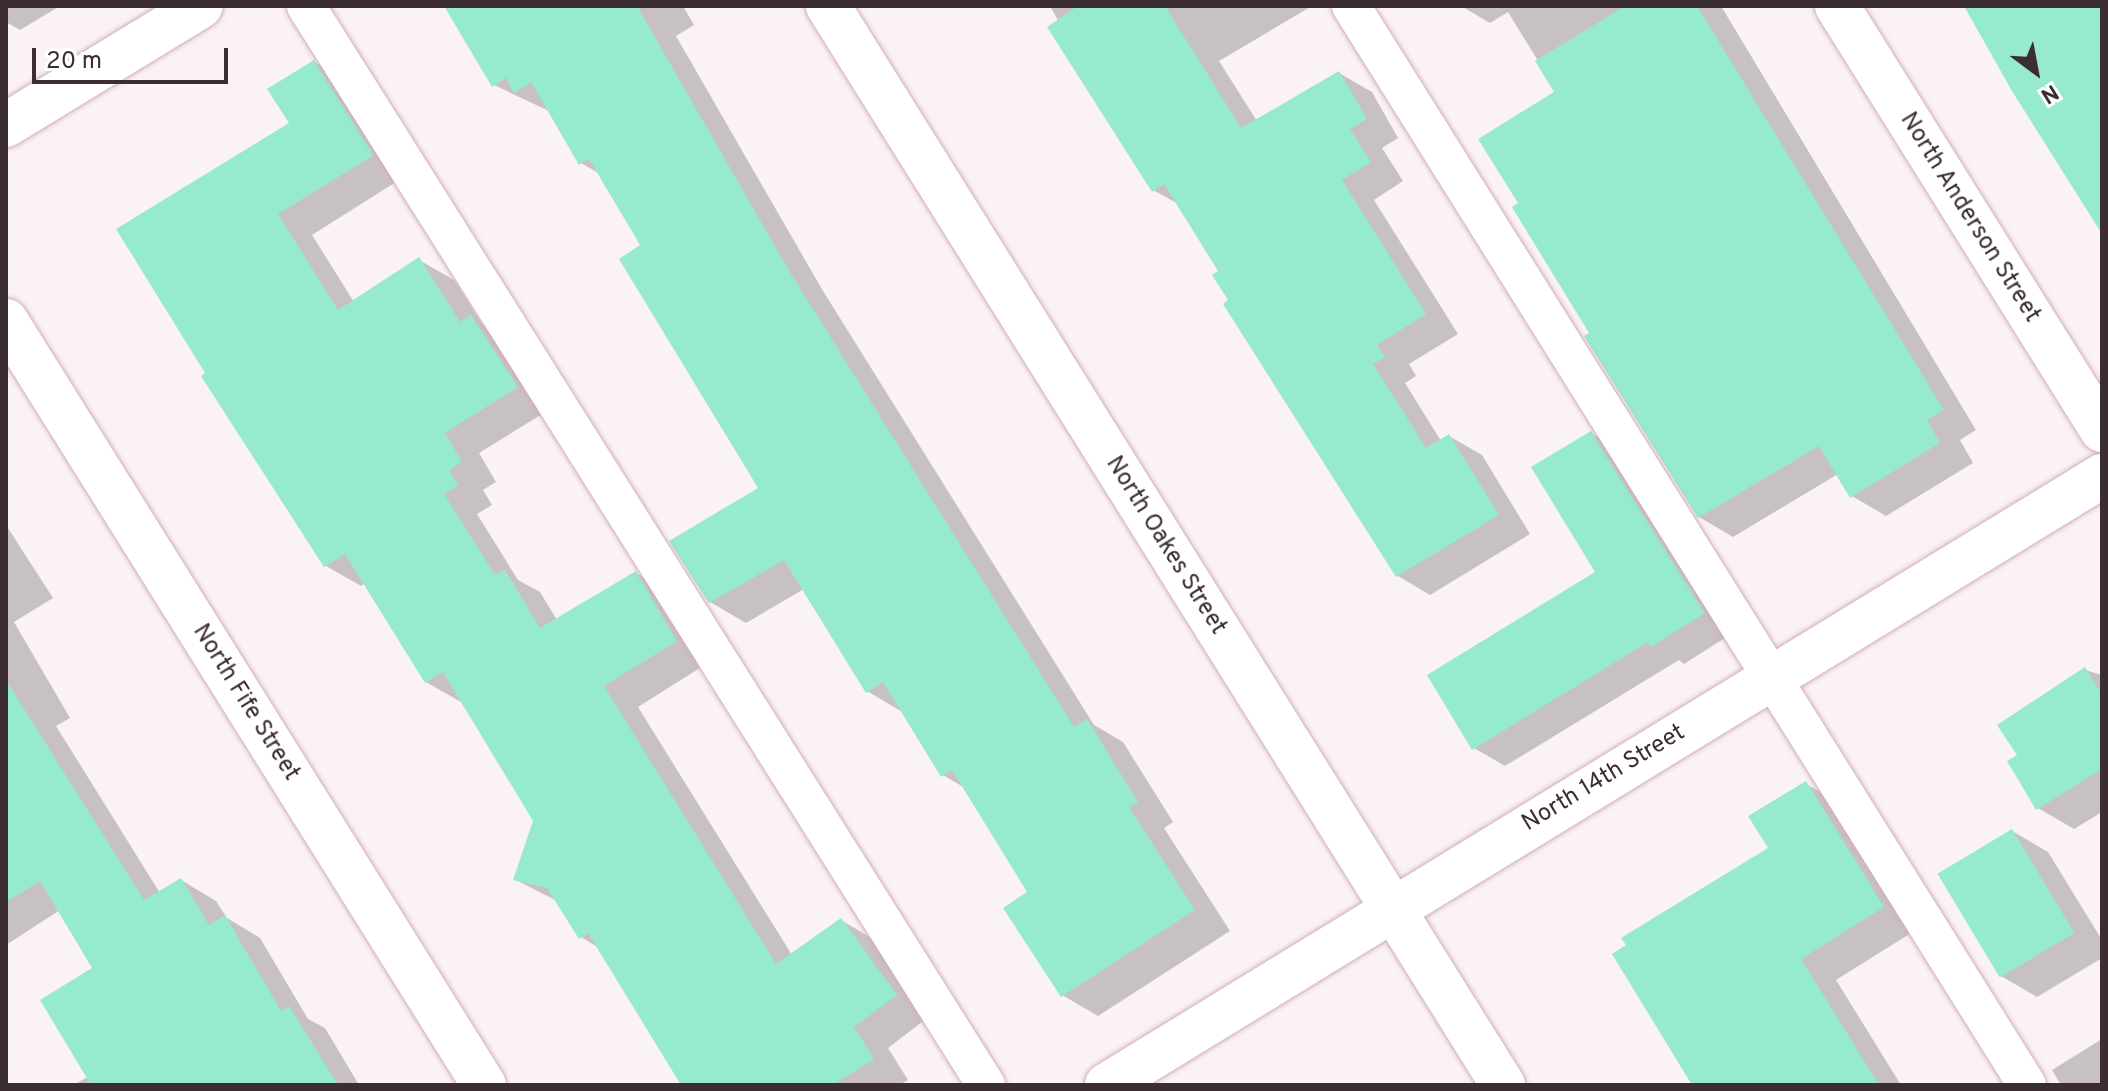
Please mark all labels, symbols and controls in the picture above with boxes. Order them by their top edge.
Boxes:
scale bar [36,32,232,82]
north arrow [1996,32,2076,112]
text: 20 m [46,47,102,77]
text: N [2035,77,2063,108]
street label: North Anderson Street [1892,107,2046,329]
street label: North Oakes Street [1098,451,1232,641]
street label: North Fife Street [185,619,305,787]
street label: North 14th Street [1517,719,1691,839]

